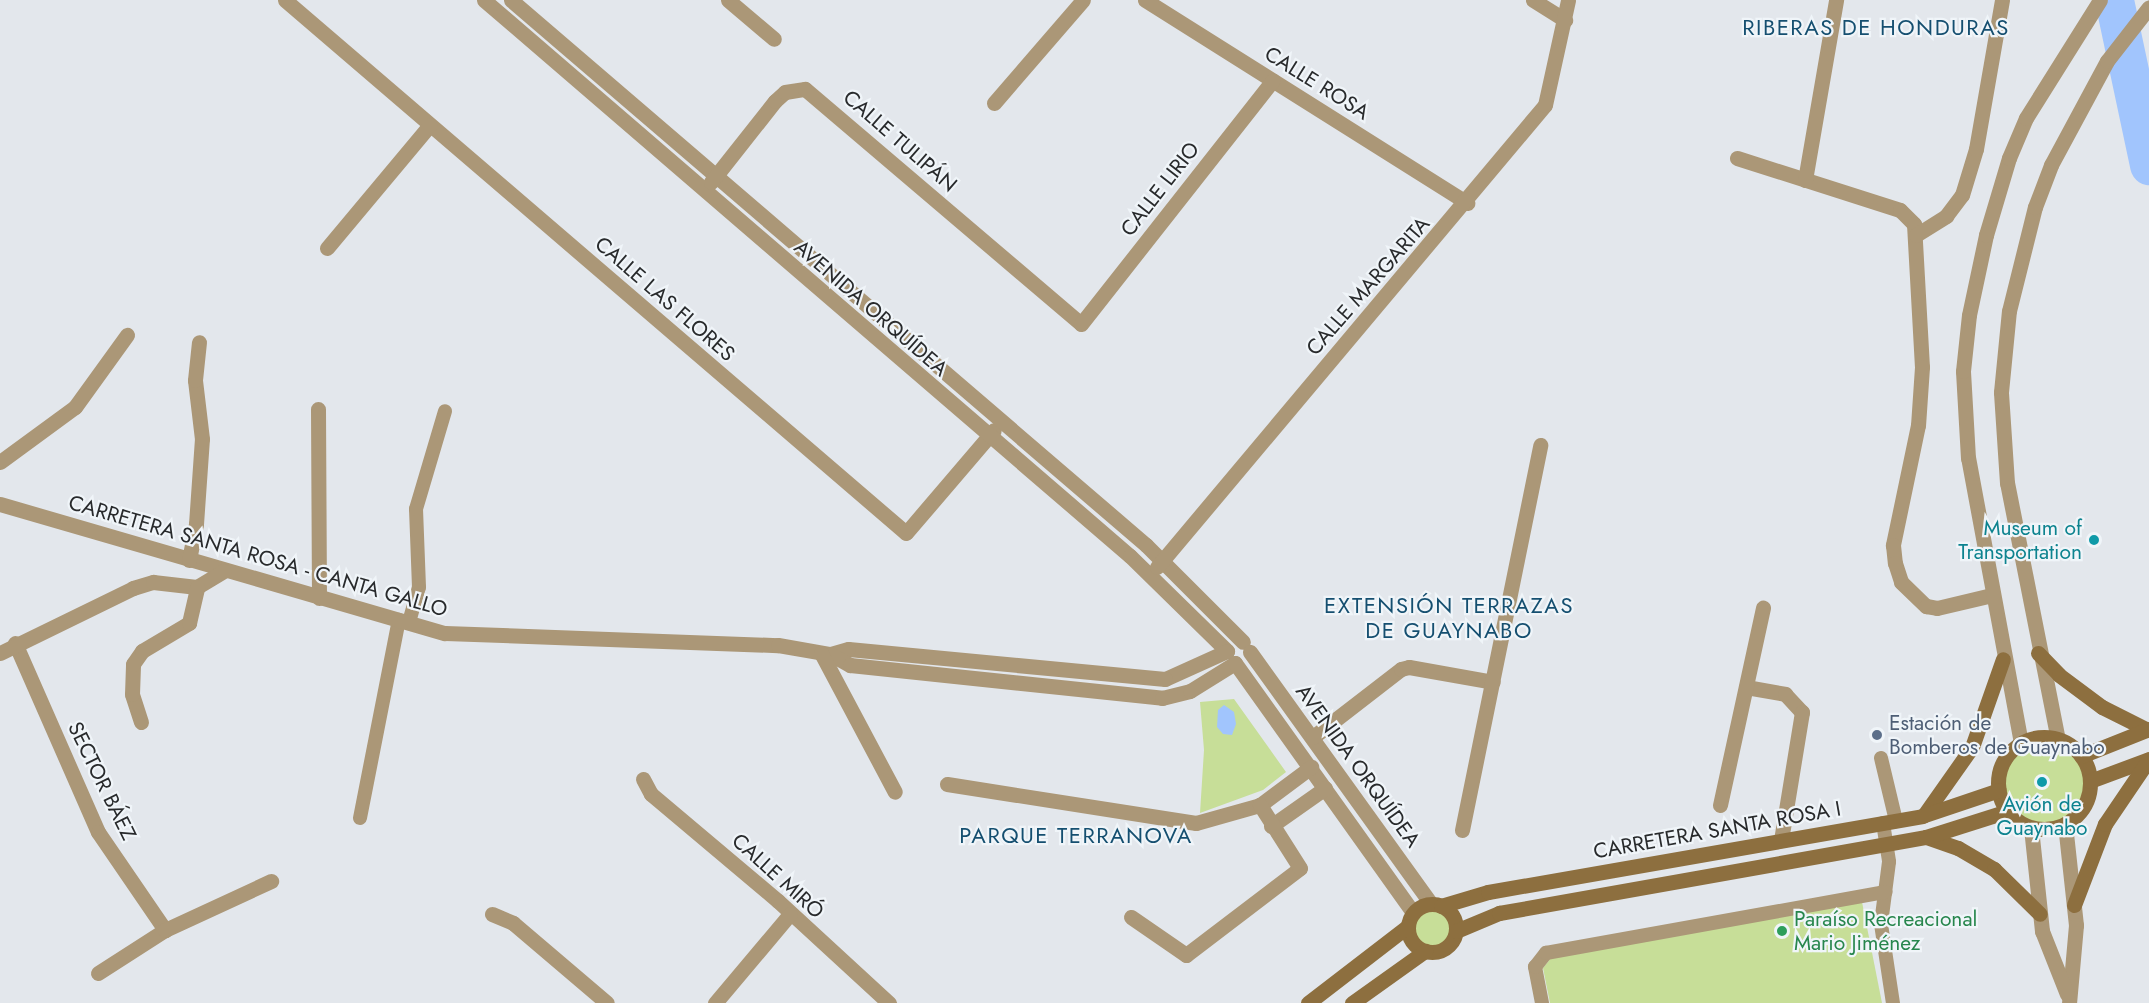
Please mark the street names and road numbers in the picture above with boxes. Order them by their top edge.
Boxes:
street label: CALLE ROSA [1260,41,1374,125]
street label: CALLE TULIPÁN [838,85,962,197]
street label: CALLE LIRIO [1115,137,1205,241]
street label: CALLE MARGARITA [1301,212,1435,360]
street label: CALLE LAS FLORES [590,231,740,367]
street label: AVENIDA ORQUÍDEA [789,234,953,382]
street label: CARRETERA SANTA ROSA - CANTA GALLO [66,490,450,622]
street label: AVENIDA ORQUÍDEA [1290,680,1426,852]
street label: SECTOR BÁEZ [63,718,141,844]
street label: CARRETERA SANTA ROSA I [1591,796,1843,864]
street label: CALLE MIRÓ [727,828,829,924]

